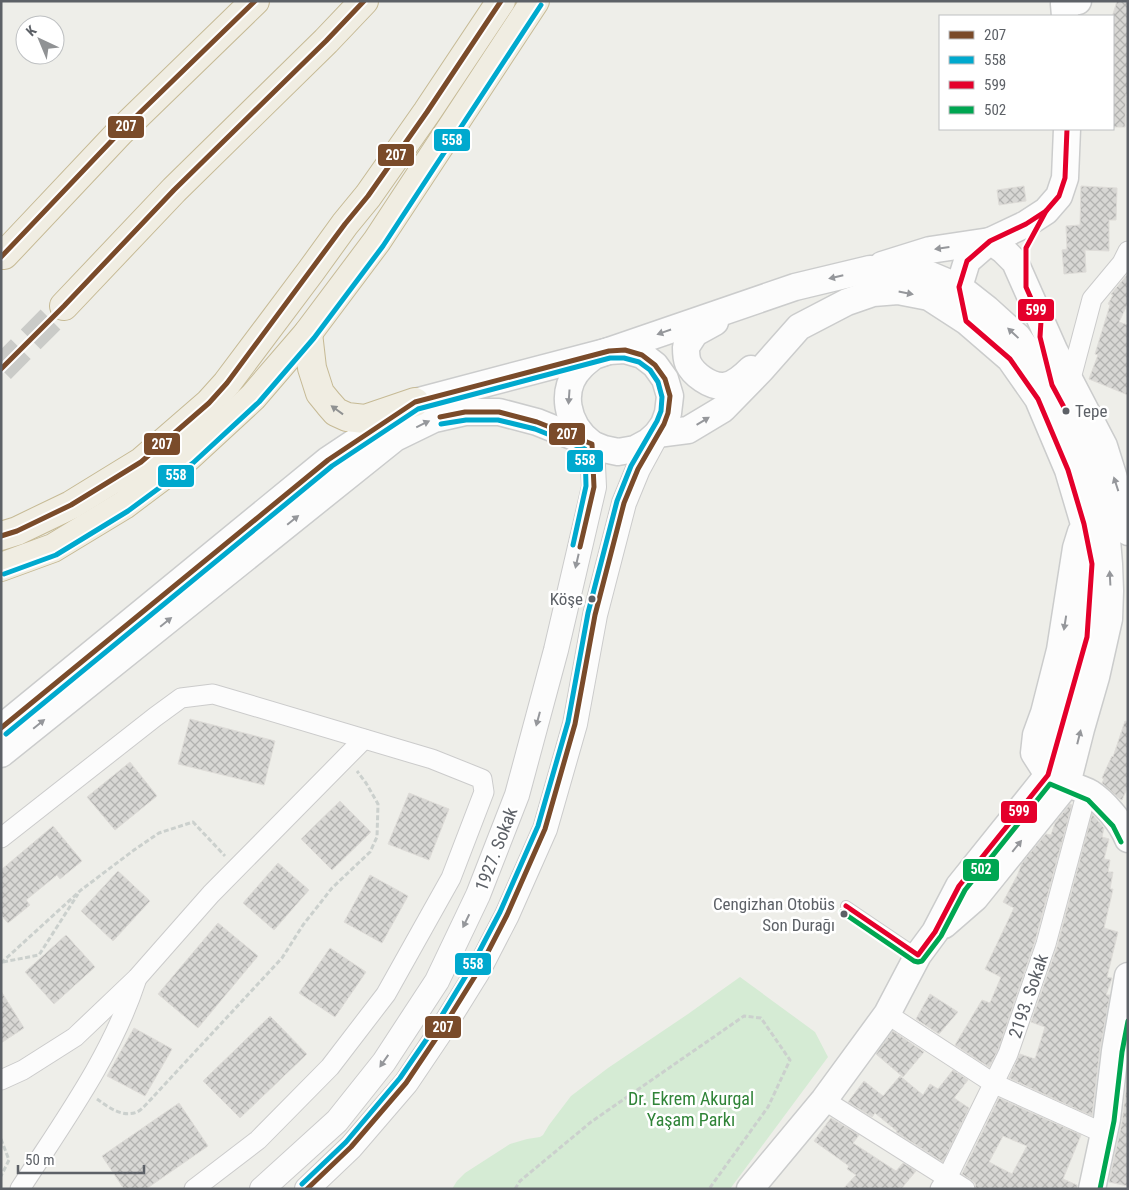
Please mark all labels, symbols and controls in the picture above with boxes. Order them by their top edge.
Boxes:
north arrow [15,15,65,65]
legend [939,15,1114,130]
text: K [23,22,39,39]
text: 207 [984,26,1006,44]
text: 558 [984,51,1006,69]
text: 599 [984,76,1006,94]
text: 502 [984,101,1006,119]
line badge: 207 [107,115,145,139]
text: 207 [115,118,137,134]
line badge: 558 [433,128,471,152]
text: 558 [441,132,463,148]
line badge: 207 [377,143,415,167]
text: 207 [385,147,407,163]
one-way arrow [934,244,950,252]
one-way arrow [828,273,843,281]
one-way arrow [899,289,914,297]
line badge: 599 [1017,298,1055,322]
text: 599 [1025,302,1047,318]
one-way arrow [1007,327,1019,339]
one-way arrow [657,329,672,336]
one-way arrow [565,390,573,406]
place label: Tepe [1075,401,1107,421]
one-way arrow [330,405,344,415]
marker: Tepe [1061,406,1071,416]
one-way arrow [697,416,710,425]
one-way arrow [416,420,430,428]
line badge: 207 [548,422,586,446]
text: 207 [556,426,578,442]
line badge: 207 [143,432,181,456]
text: 207 [151,436,173,452]
line badge: 558 [566,449,604,473]
text: 558 [574,452,596,468]
line badge: 558 [157,464,195,488]
text: 558 [165,467,187,483]
one-way arrow [1112,477,1119,492]
one-way arrow [286,515,299,526]
one-way arrow [573,553,581,569]
one-way arrow [1106,570,1114,586]
place label: Köşe [550,589,583,609]
marker: Köşe [587,594,597,604]
one-way arrow [1060,615,1068,631]
one-way arrow [159,616,172,627]
one-way arrow [534,711,542,726]
one-way arrow [32,718,45,729]
one-way arrow [1075,729,1083,744]
line badge: 599 [1000,800,1038,824]
text: 599 [1008,803,1030,819]
street label: 1927. Sokak [470,804,522,894]
one-way arrow [1012,840,1023,853]
line badge: 502 [962,858,1000,882]
text: 502 [970,861,992,877]
place label: Cengizhan Otobüs Son Durağı [713,894,835,935]
marker: Cengizhan Otobüs Son Durağı [839,909,849,919]
one-way arrow [462,914,470,928]
street label: 2193. Sokak [1004,951,1052,1041]
line badge: 558 [454,952,492,976]
text: 558 [462,956,484,972]
line badge: 207 [424,1015,462,1039]
text: 207 [432,1019,454,1035]
one-way arrow [379,1054,389,1068]
park label: Dr. Ekrem Akurgal Yaşam Parkı [628,1088,754,1130]
scale bar [18,1142,144,1174]
text: 50 m [25,1151,55,1169]

